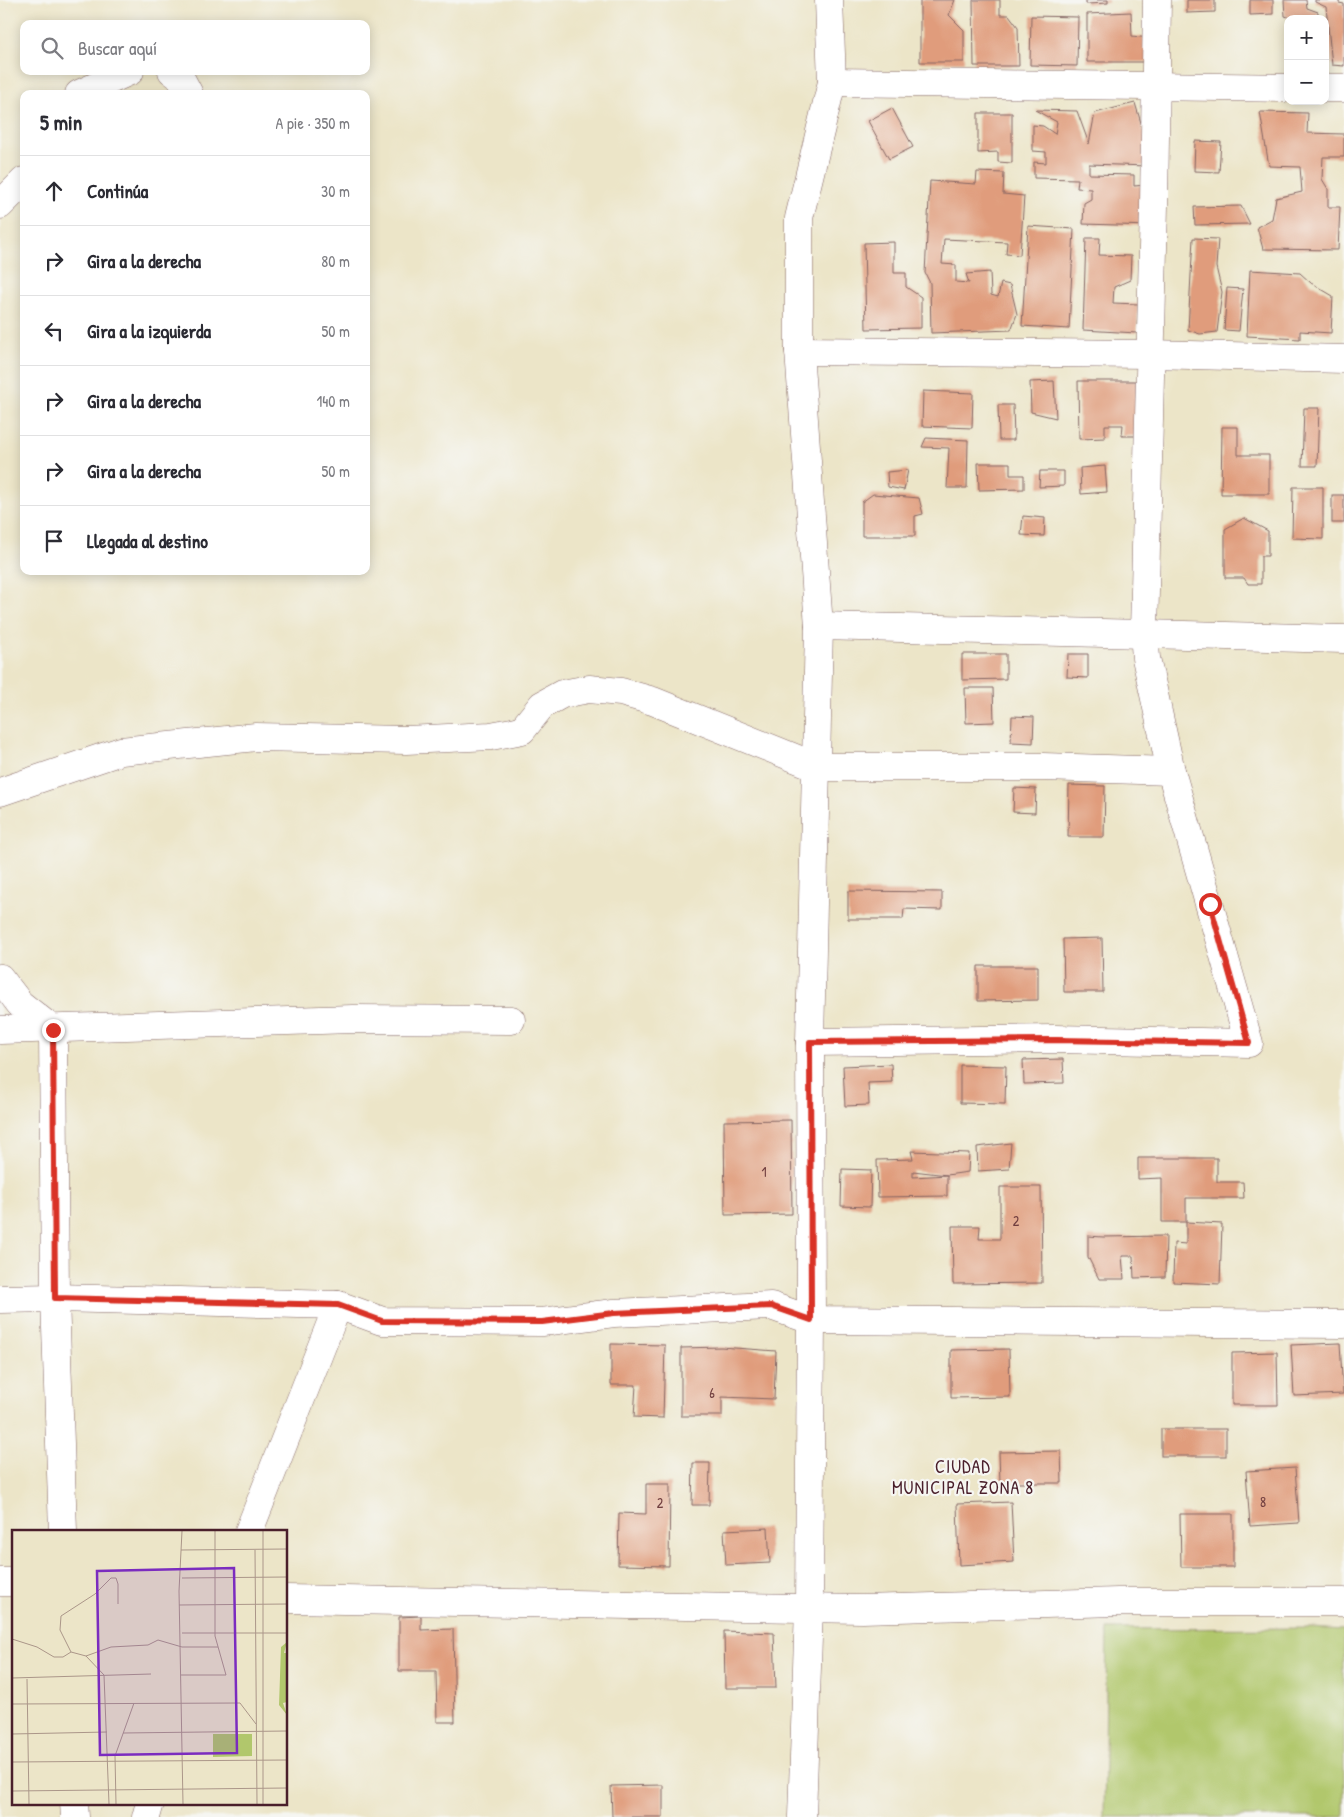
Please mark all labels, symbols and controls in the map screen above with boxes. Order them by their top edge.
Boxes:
map controls [1284,15,1329,105]
button: + [1284,15,1329,60]
search box [20,20,370,75]
icon: search [38,34,66,62]
text: Buscar aquí [78,35,157,61]
button: − [1284,60,1329,105]
text: 5 min [40,108,82,137]
text: A pie · 350 m [275,112,350,134]
icon: ahead [40,177,68,205]
text: Continúa [87,178,148,204]
text: 30 m [321,180,350,202]
icon: right [40,247,68,275]
text: Gira a la derecha [87,248,201,274]
text: 80 m [321,250,350,272]
icon: left [40,317,68,345]
text: Gira a la izquierda [87,318,211,344]
text: 50 m [322,320,350,342]
icon: right [40,387,68,415]
text: Gira a la derecha [87,388,201,414]
text: 140 m [316,390,350,412]
icon: right [40,457,68,485]
text: Gira a la derecha [87,458,201,484]
text: 50 m [322,460,350,482]
icon: arrive [40,527,68,555]
text: Llegada al destino [87,528,208,554]
route start [1199,893,1222,916]
route end [42,1019,65,1042]
house number: 1 [761,1162,767,1181]
house number: 2 [1013,1211,1020,1230]
house number: 6 [709,1383,715,1402]
district label: CIUDAD MUNICIPAL ZONA 8 [892,1454,1034,1500]
house number: 8 [1260,1492,1266,1511]
house number: 2 [657,1493,664,1512]
inset map [12,1530,288,1804]

